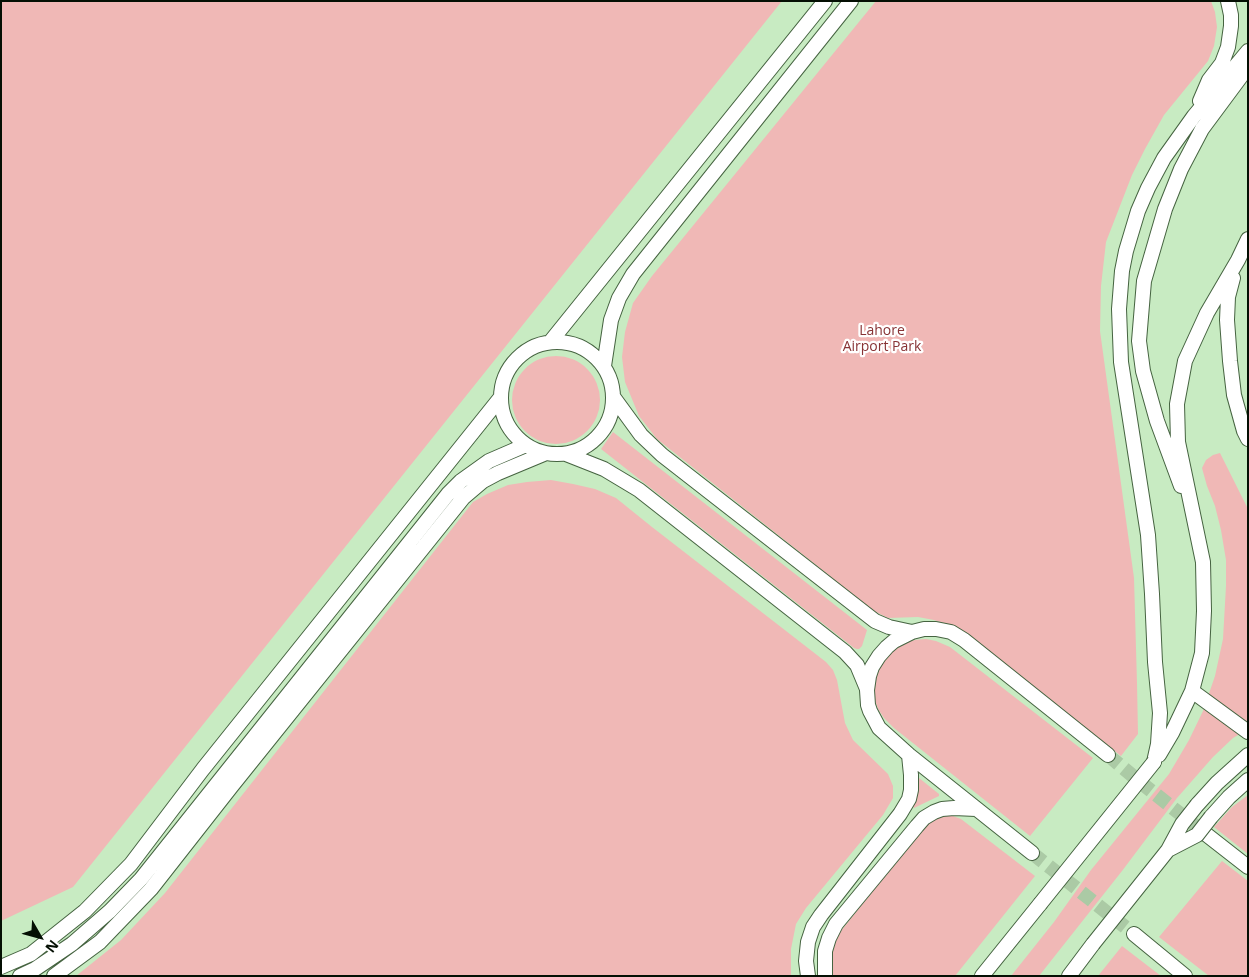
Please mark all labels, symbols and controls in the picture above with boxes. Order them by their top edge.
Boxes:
park label: Lahore Airport Park [843,323,921,356]
north arrow [15,912,65,962]
text: N [41,936,63,957]

